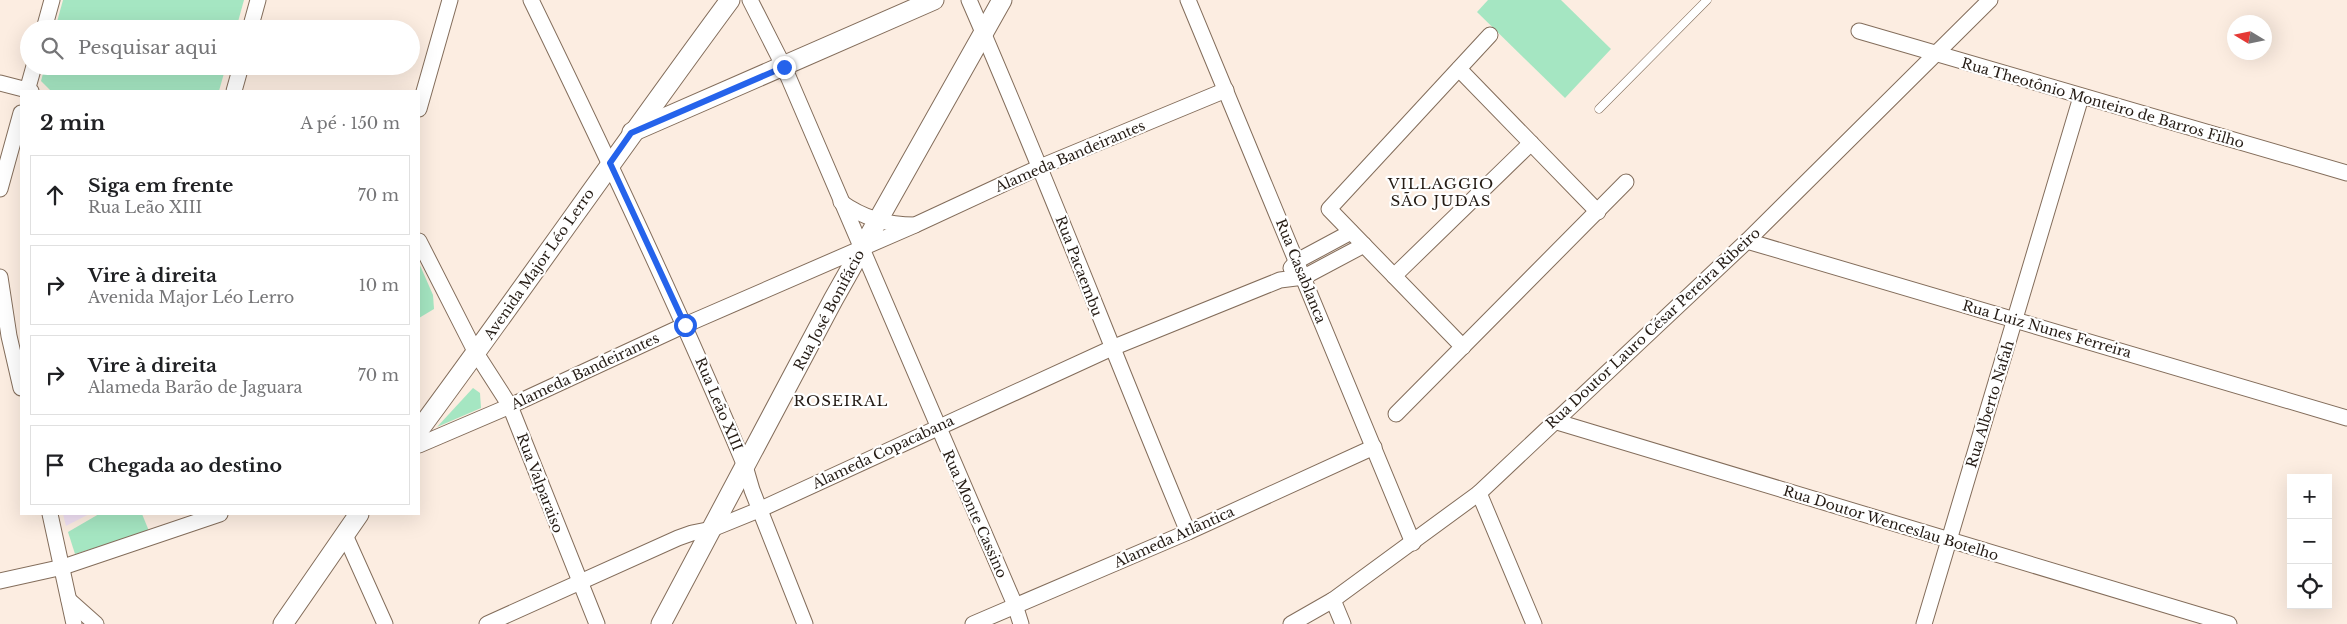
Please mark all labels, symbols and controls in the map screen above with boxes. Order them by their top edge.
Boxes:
north arrow [2227,15,2272,60]
search box [20,20,420,75]
icon: search [38,34,66,62]
text: Pesquisar aqui [78,36,217,59]
street label: Rua Theotônio Monteiro de Barros Filho [1960,54,2246,152]
route end [773,56,796,79]
text: 2 min [40,110,105,136]
text: A pé · 150 m [301,113,400,133]
street label: Alameda Bandeirantes [991,116,1148,196]
text: Siga em frente [88,174,233,197]
district label: VILLAGGIO SÃO JUDAS [1387,174,1494,210]
icon: ahead [41,181,69,209]
text: 70 m [358,185,399,205]
street label: Avenida Major Léo Lerro [479,185,598,344]
text: Rua Leão XIII [88,197,202,217]
street label: Rua Pacaembu [1052,213,1107,319]
street label: Rua Casablanca [1272,216,1330,326]
street label: Rua Doutor Lauro César Pereira Ribeiro [1542,224,1764,432]
street label: Rua José Bonifácio [790,247,868,373]
text: Vire à direita [88,264,217,287]
icon: right [41,271,69,299]
text: 10 m [359,275,399,295]
text: Avenida Major Léo Lerro [88,287,294,307]
street label: Rua Luiz Nunes Ferreira [1960,296,2134,362]
route start [674,314,697,337]
street label: Alameda Bandeirantes [507,329,662,414]
street label: Rua Alberto Nafah [1962,338,2018,470]
text: Vire à direita [88,354,217,377]
street label: Rua Leão XIII [691,355,747,454]
icon: right [41,361,69,389]
text: 70 m [358,365,399,385]
text: Alameda Barão de Jaguara [88,377,302,397]
district label: ROSEIRAL [794,391,888,410]
street label: Alameda Copacabana [808,411,957,493]
street label: Rua Valparaiso [513,431,567,535]
street label: Rua Monte Cassino [939,447,1011,581]
icon: arrive [41,451,69,479]
text: Chegada ao destino [88,454,282,477]
map controls [2287,474,2332,609]
button: + [2287,474,2332,519]
street label: Rua Doutor Wenceslau Botelho [1781,482,2001,564]
street label: Alameda Atlântica [1110,502,1237,572]
button: − [2287,519,2332,564]
button: locate [2287,564,2332,609]

